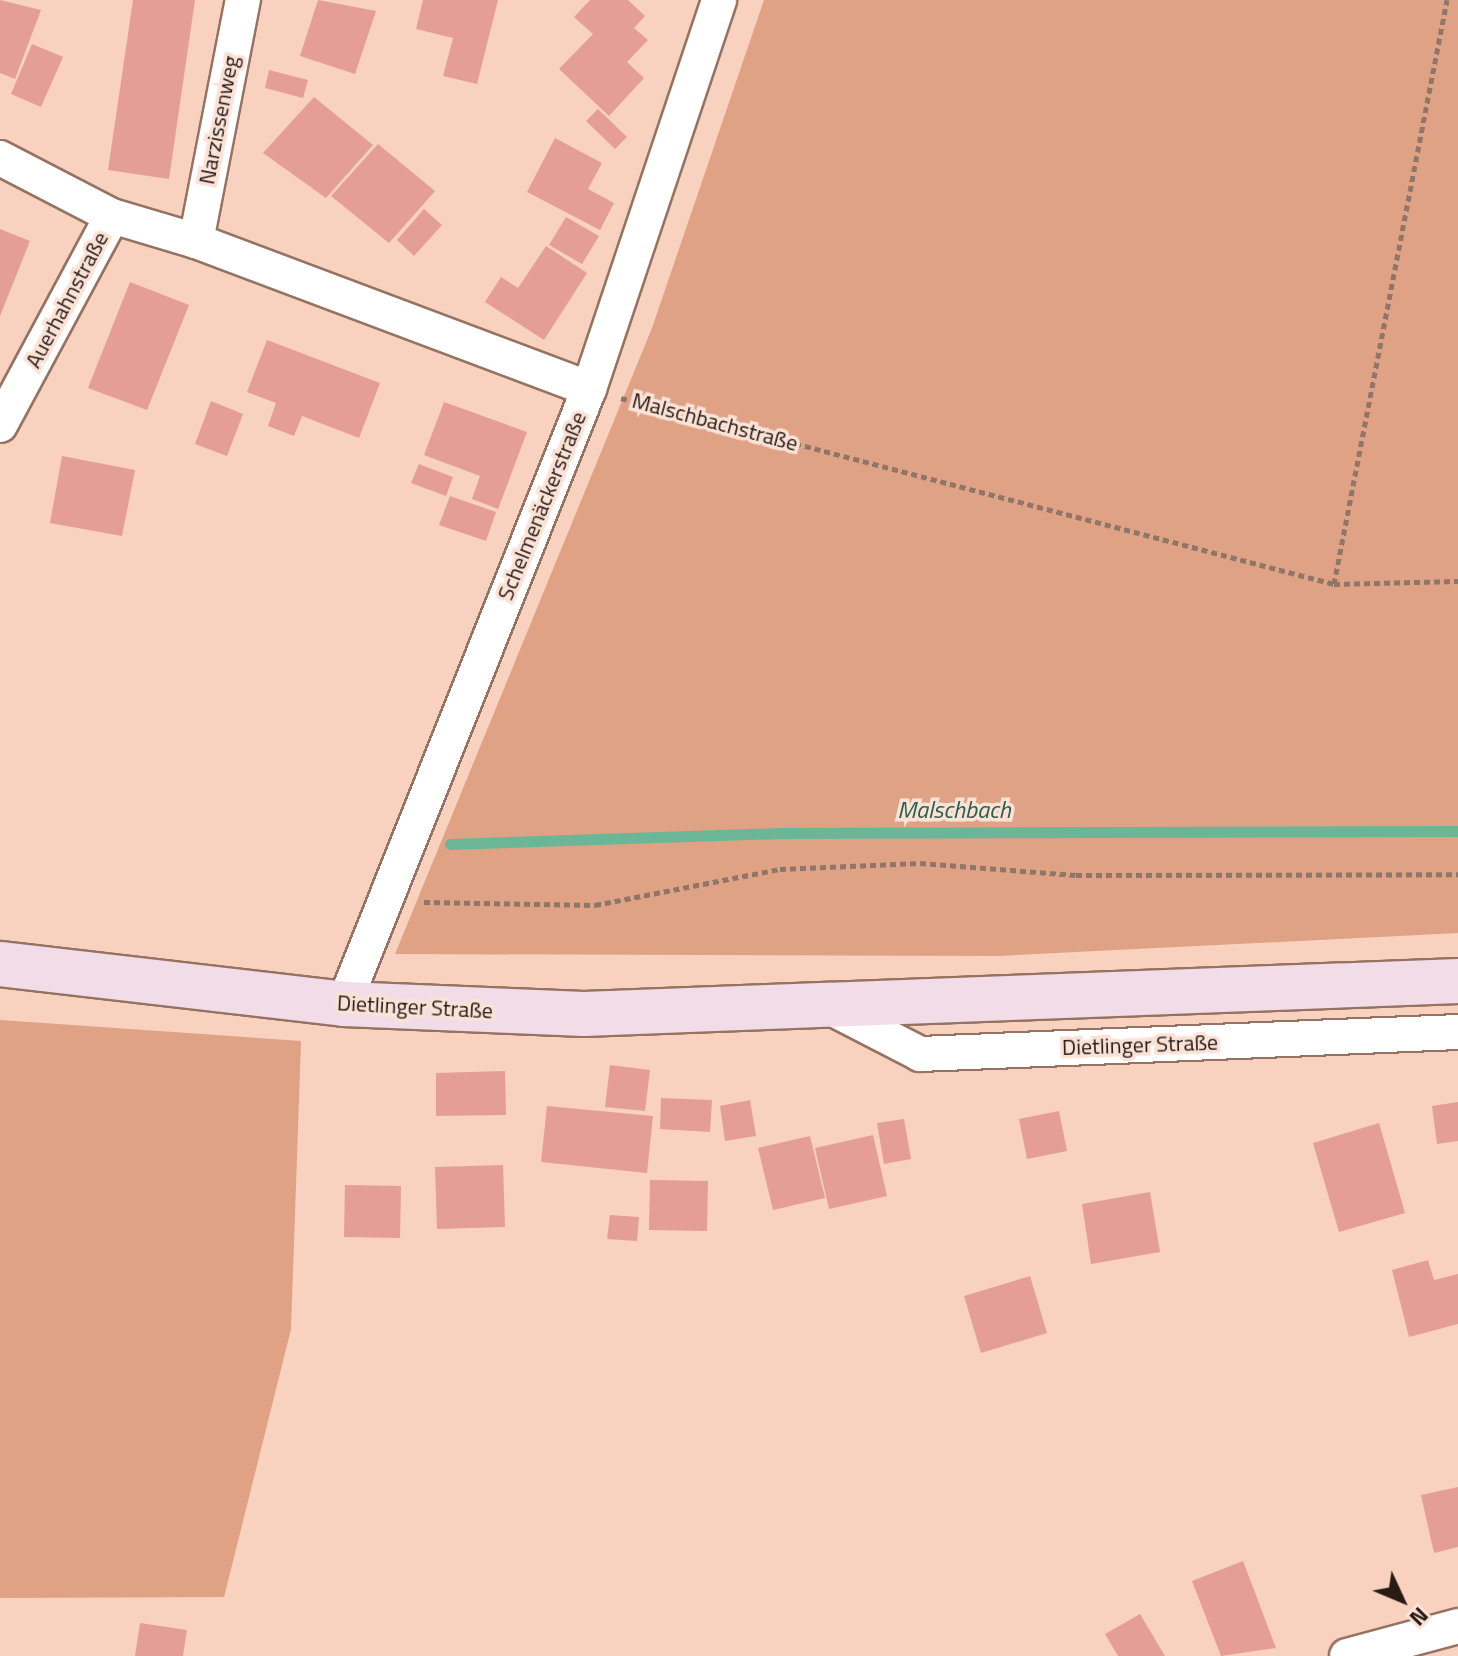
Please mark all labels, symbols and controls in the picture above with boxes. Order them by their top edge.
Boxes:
street label: Narzissenweg [194,53,244,187]
street label: Auerhahnstraße [20,227,114,373]
street label: Malschbachstraße [629,387,801,457]
street label: Schelmenäckerstraße [492,408,592,604]
water label: Malschbach [897,796,1011,824]
street label: Dietlinger Straße [336,990,494,1024]
street label: Dietlinger Straße [1061,1029,1219,1061]
north arrow [1362,1560,1442,1640]
text: N [1402,1599,1437,1634]

